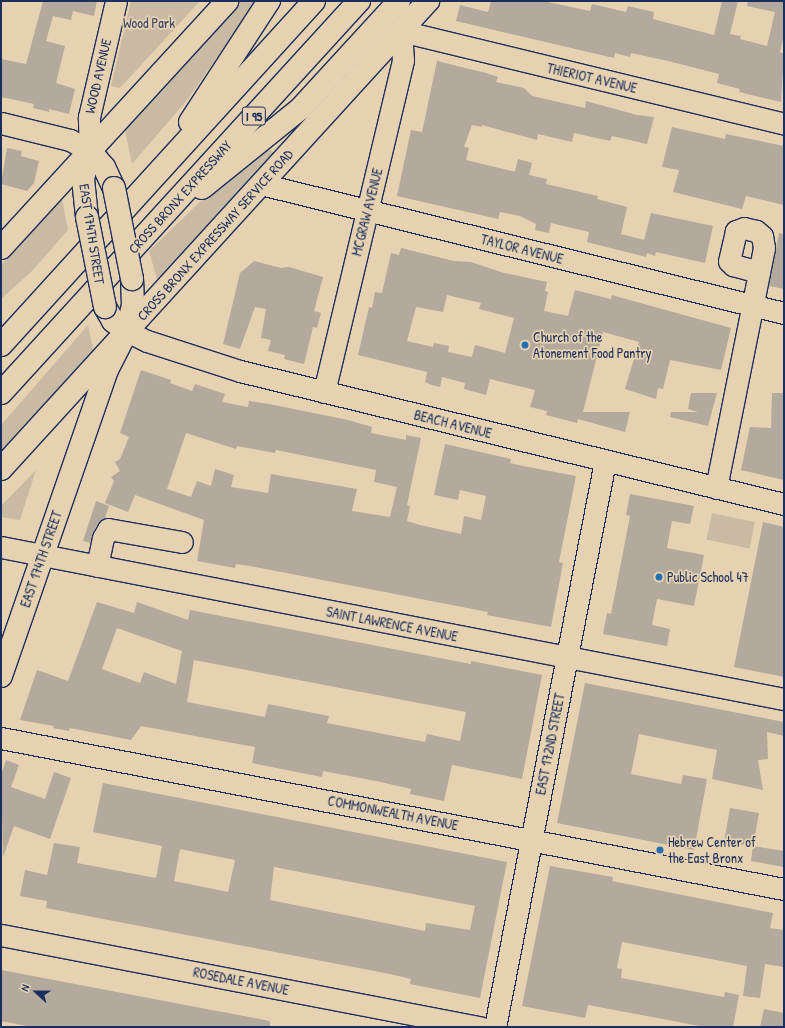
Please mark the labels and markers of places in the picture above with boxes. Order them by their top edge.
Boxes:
place label: Church of the Atonement Food Pantry [533,329,652,362]
marker: Church of the Atonement Food Pantry [520,340,530,350]
place label: Public School 47 [667,569,749,585]
marker: Public School 47 [654,572,664,582]
place label: Hebrew Center of the East Bronx [668,834,756,866]
marker: Hebrew Center of the East Bronx [655,845,665,855]

